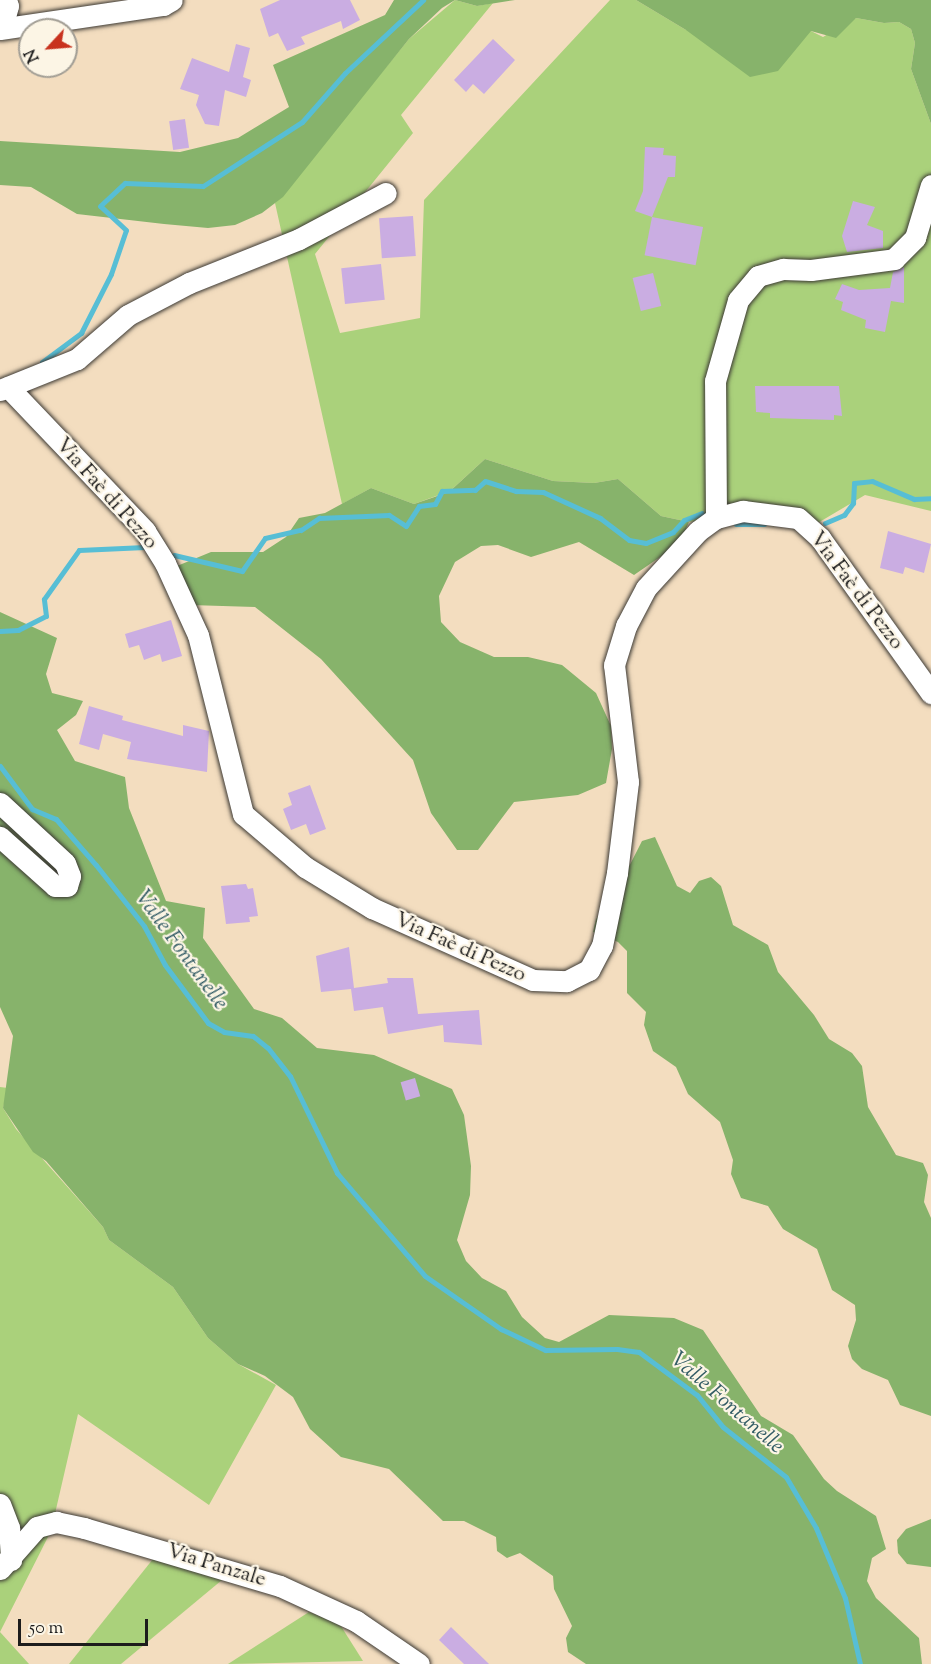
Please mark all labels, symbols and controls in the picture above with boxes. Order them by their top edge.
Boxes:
north arrow [18,18,78,78]
text: N [20,44,46,66]
street label: Via Faè di Pezzo [49,433,163,555]
street label: Via Faè di Pezzo [803,527,909,655]
water label: Valle Fontanelle [128,886,232,1016]
street label: Via Faè di Pezzo [390,908,530,988]
water label: Valle Fontanelle [664,1348,788,1460]
street label: Via Panzale [163,1539,269,1593]
scale bar [21,1607,152,1645]
text: 50 m [29,1616,63,1642]

